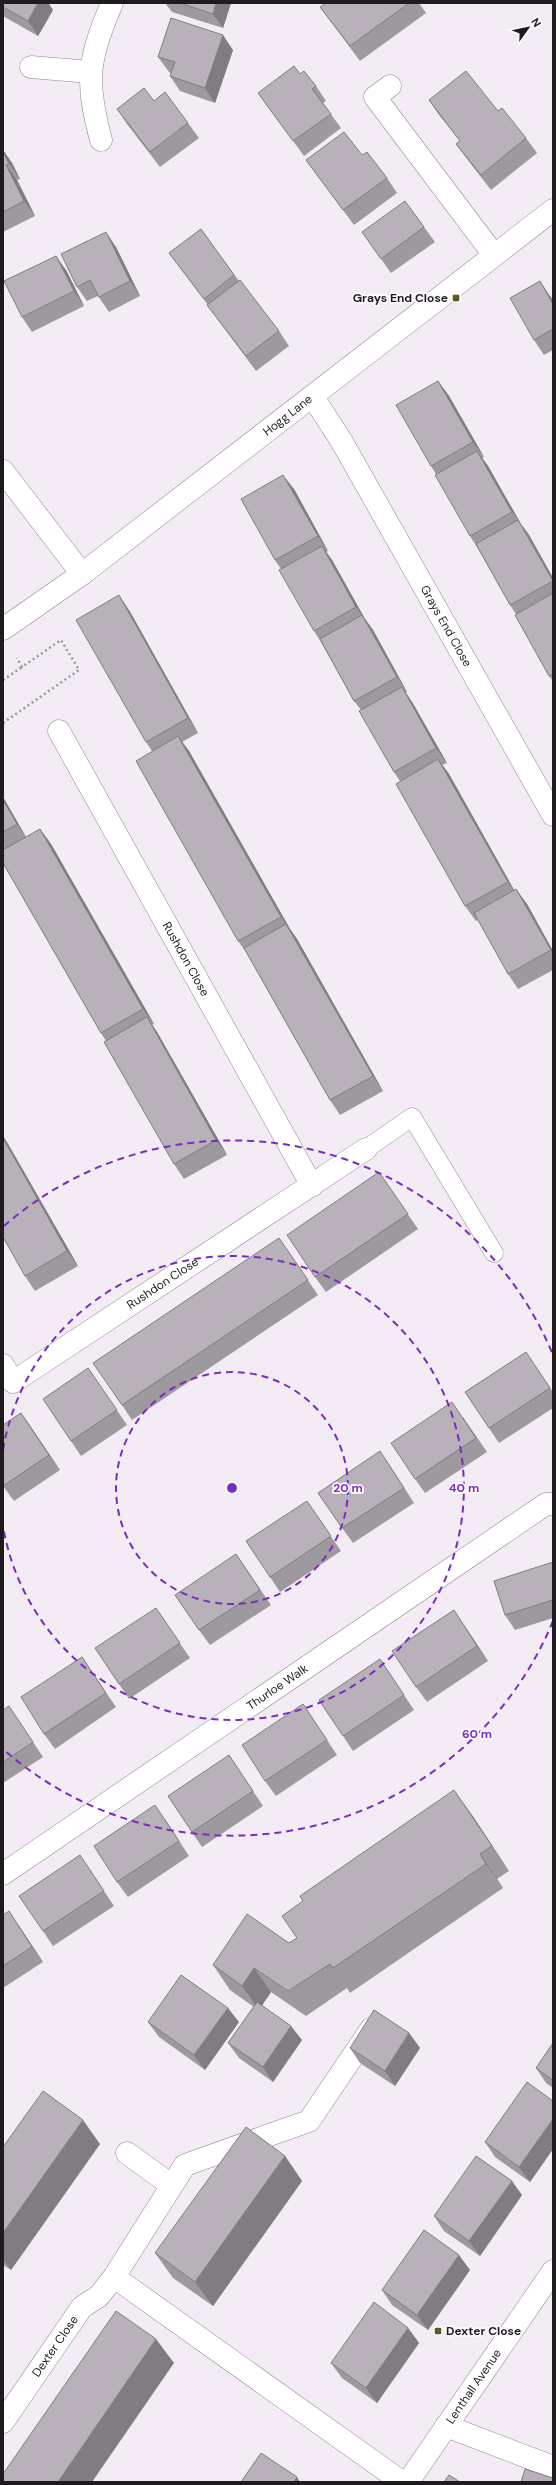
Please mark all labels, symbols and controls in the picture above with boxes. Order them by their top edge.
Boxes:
north arrow [508,8,548,48]
text: N [528,15,544,30]
place label: Grays End Close [353,290,448,306]
marker: Grays End Close [451,293,461,303]
street label: Hogg Lane [260,391,316,439]
street label: Grays End Close [417,582,476,670]
street label: Rushdon Close [159,919,213,999]
street label: Rushdon Close [124,1254,202,1313]
text: 20 m [333,1480,363,1496]
text: 40 m [449,1480,479,1496]
centre of rings [225,1481,239,1495]
street label: Thurloe Walk [243,1660,311,1714]
text: 60 m [462,1726,492,1742]
street label: Dexter Close [28,2312,82,2380]
place label: Dexter Close [446,2323,521,2339]
marker: Dexter Close [433,2326,443,2336]
street label: Lenthall Avenue [442,2346,505,2427]

